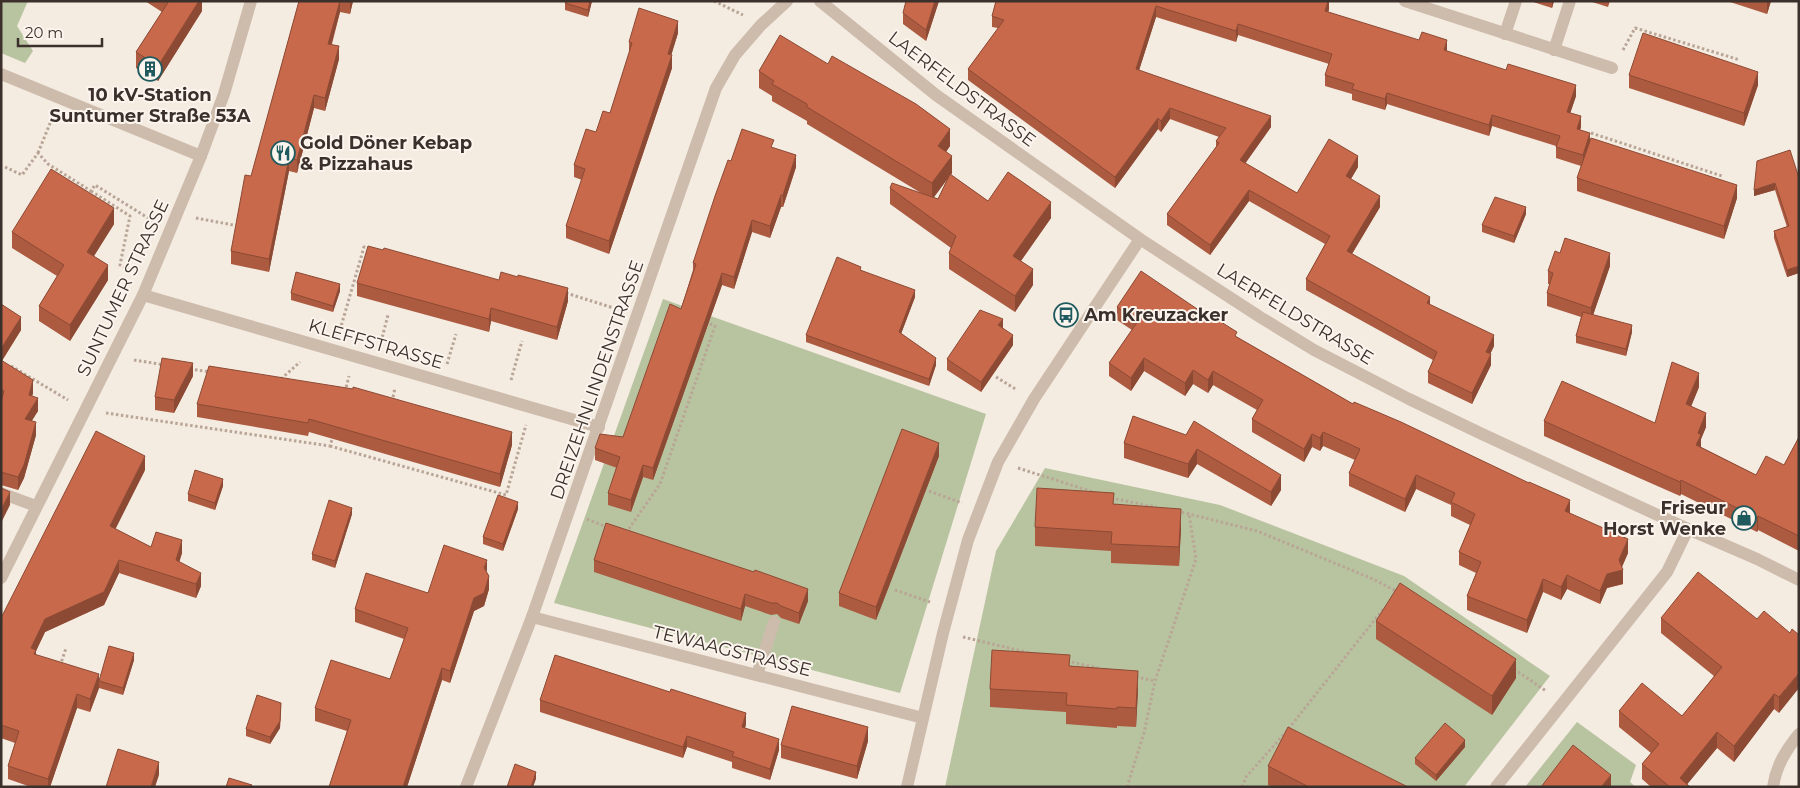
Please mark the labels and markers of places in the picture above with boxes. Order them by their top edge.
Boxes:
building icon: 10 kV-Station Suntumer Straße 53A [137,56,163,82]
place label: 10 kV-Station Suntumer Straße 53A [49,84,251,127]
place label: Gold Döner Kebap & Pizzahaus [300,132,472,175]
restaurant icon: Gold Döner Kebap & Pizzahaus [270,140,296,166]
bus stop icon: Am Kreuzacker [1053,302,1079,328]
place label: Am Kreuzacker [1083,304,1228,326]
place label: Friseur Horst Wenke [1603,497,1726,540]
shop icon: Friseur Horst Wenke [1731,505,1757,531]

